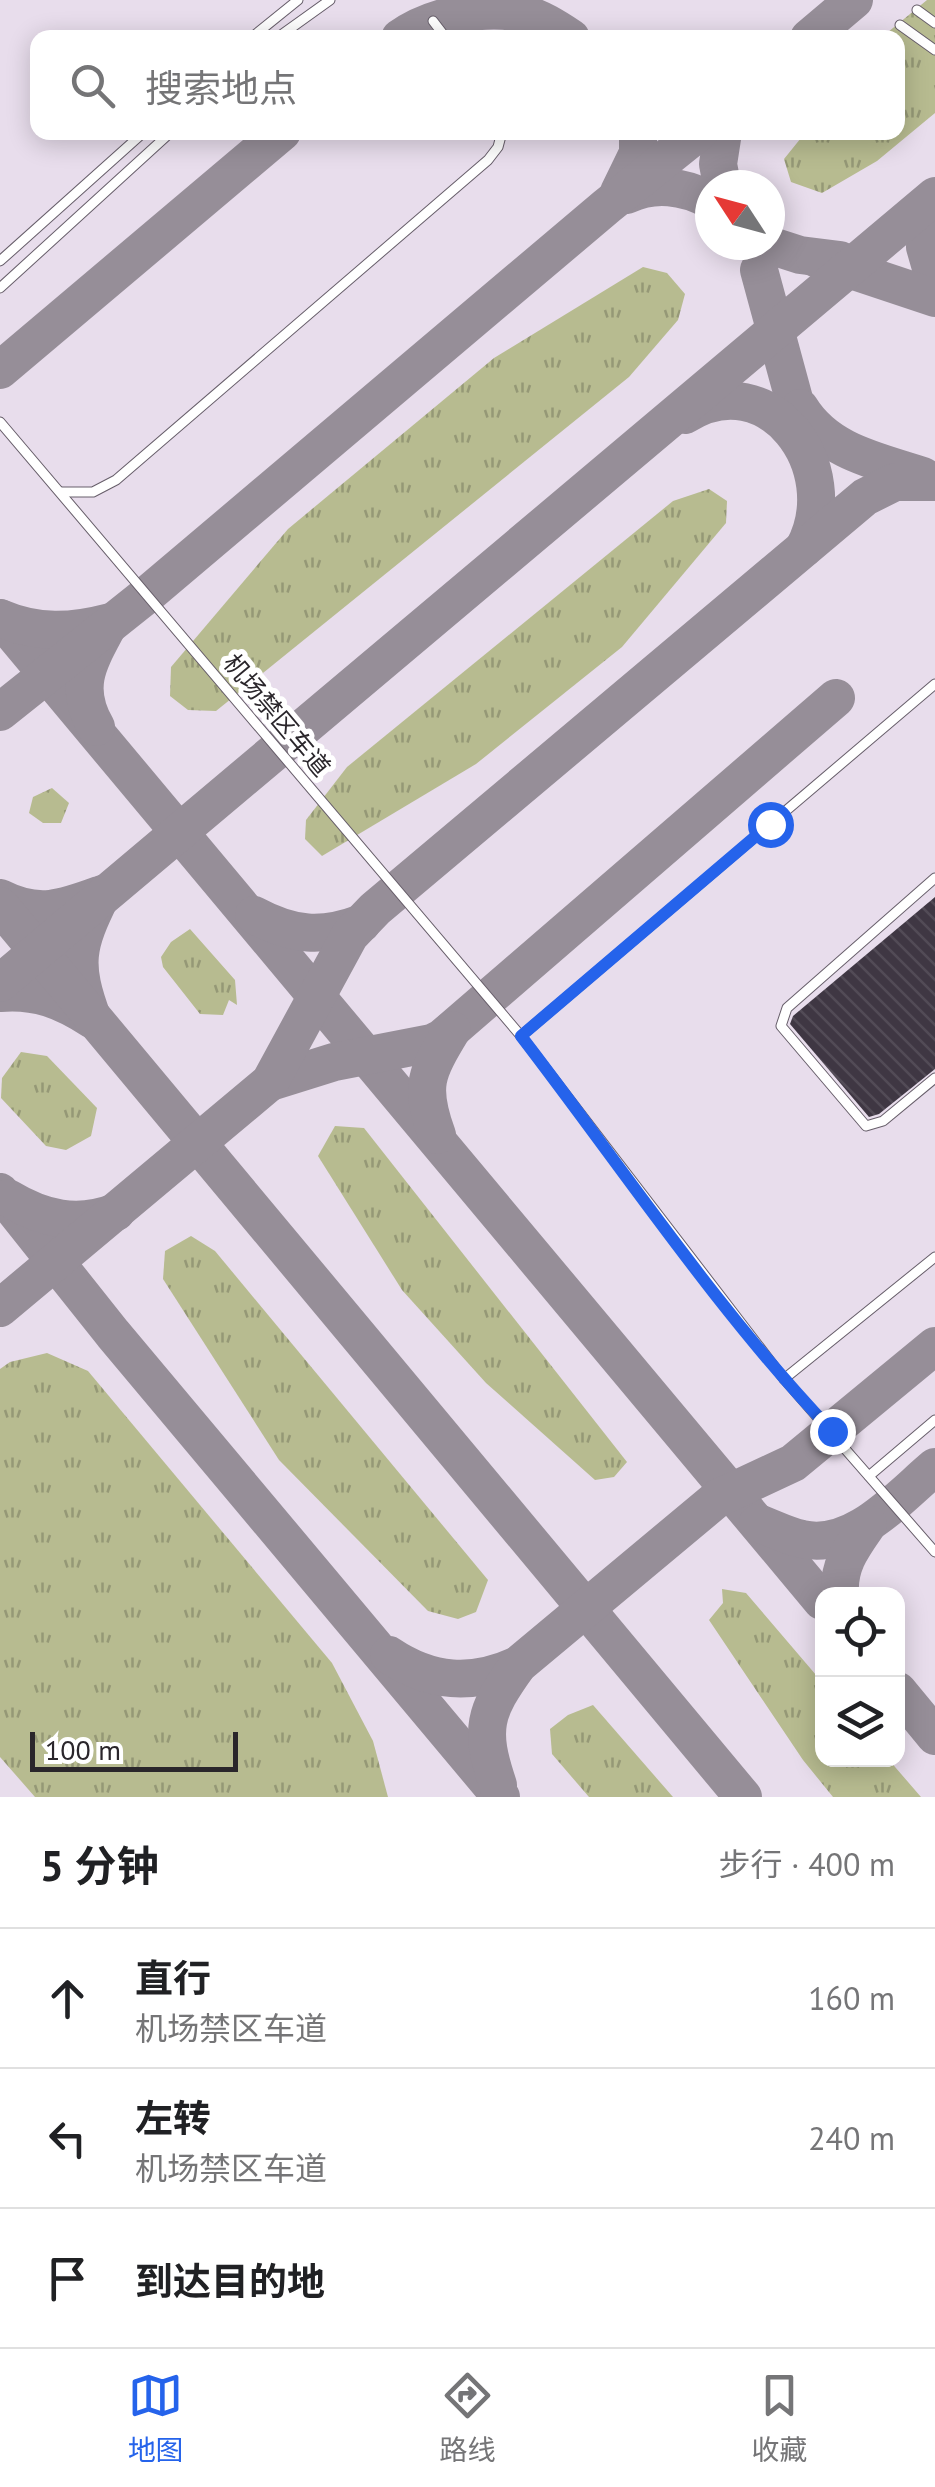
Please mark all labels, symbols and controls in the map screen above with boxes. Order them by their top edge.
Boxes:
search box [30,30,905,140]
icon: search [65,58,120,113]
text: 搜索地点 [145,63,297,112]
north arrow [695,170,785,260]
street label: 机场禁区车道 [217,647,337,783]
route start [748,802,794,848]
route end [810,1409,856,1455]
map controls [815,1587,905,1767]
button: locate [815,1587,905,1677]
button: layers [815,1677,905,1767]
scale bar [30,1727,238,1772]
text: 100 m [45,1731,121,1768]
text: 5 分钟 [40,1838,158,1893]
text: 步行 · 400 m [719,1843,895,1885]
text: 直行 [135,1953,211,2002]
icon: ahead [40,1971,95,2026]
text: 160 m [808,1977,895,2019]
text: 机场禁区车道 [135,2007,327,2049]
text: 左转 [135,2093,211,2142]
icon: left [40,2111,95,2166]
text: 240 m [808,2117,895,2159]
text: 机场禁区车道 [135,2147,327,2189]
icon: arrive [40,2251,95,2306]
text: 到达目的地 [135,2256,325,2305]
tab: 地图 [128,2368,184,2468]
tab: 路线 [439,2368,495,2468]
tab: 收藏 [751,2368,807,2468]

